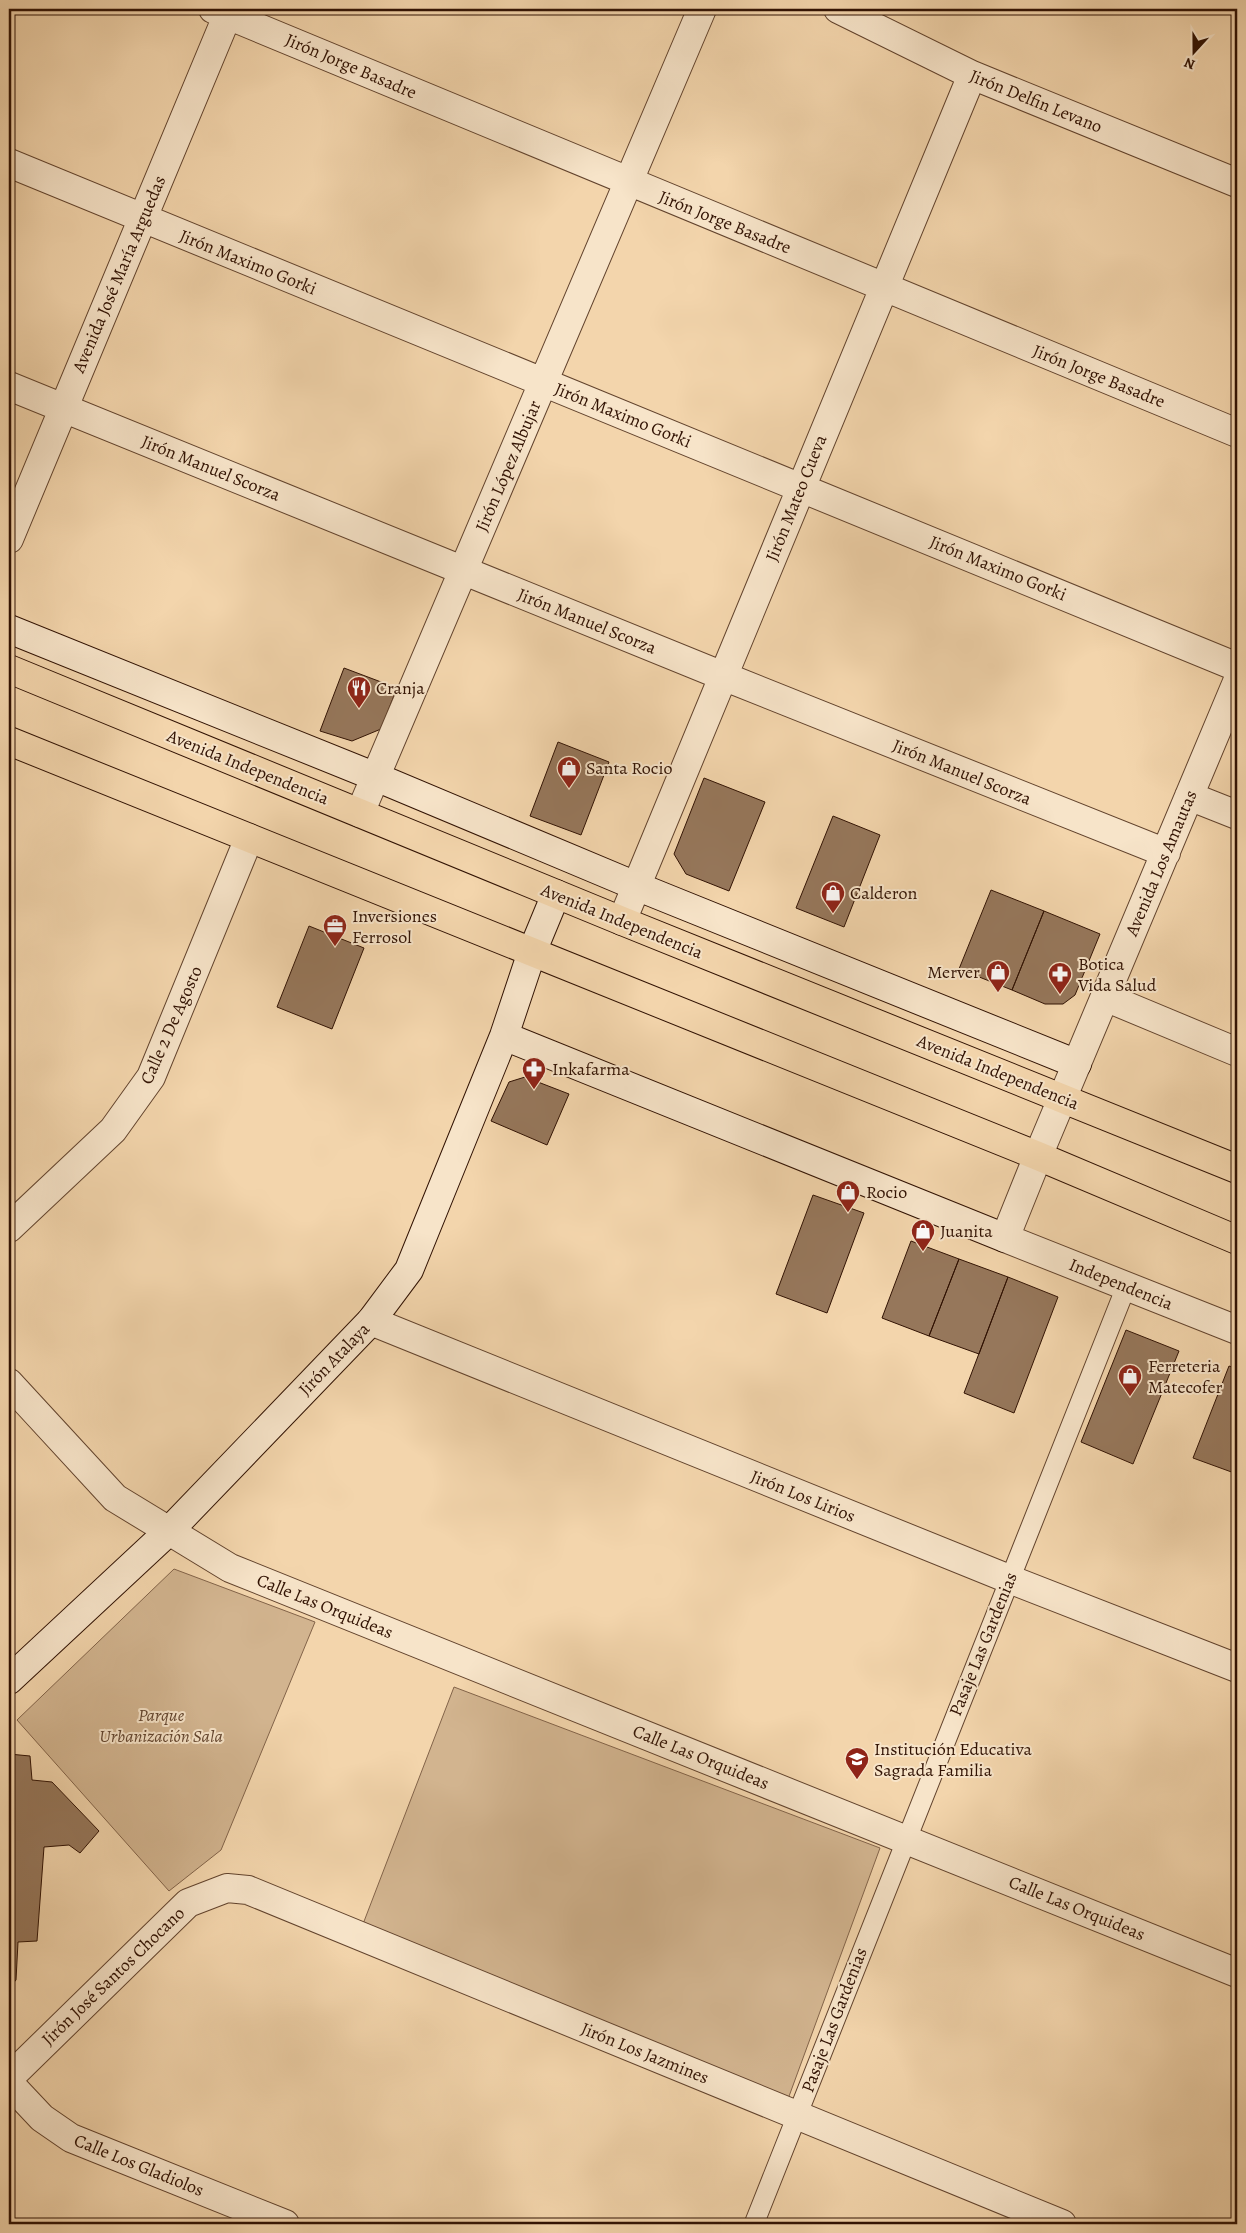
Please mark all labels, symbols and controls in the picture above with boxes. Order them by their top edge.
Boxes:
street label: Jirón Jorge Basadre [282,27,420,105]
north arrow [1168,28,1218,78]
text: N [1181,53,1198,74]
street label: Jirón Delfin Levano [966,63,1106,139]
street label: Avenida José María Arguedas [66,172,171,377]
street label: Jirón Jorge Basadre [655,185,795,259]
street label: Jirón Maximo Gorki [176,224,320,300]
street label: Jirón Jorge Basadre [1029,339,1169,413]
street label: Jirón Maximo Gorki [551,377,695,453]
street label: Jirón López Albujar [470,397,547,535]
street label: Jirón Manuel Scorza [138,429,285,507]
street label: Jirón Mateo Cueva [760,430,833,565]
street label: Jirón Maximo Gorki [926,530,1070,606]
street label: Jirón Manuel Scorza [514,582,661,660]
restaurant icon: Cranja [346,675,372,709]
place label: Cranja [376,676,425,700]
street label: Avenida Independencia [163,723,333,811]
street label: Jirón Manuel Scorza [889,733,1036,811]
shop icon: Santa Rocio [556,755,582,789]
place label: Santa Rocio [586,756,672,780]
street label: Avenida Los Amautas [1119,786,1203,941]
street label: Avenida Independencia [537,877,707,965]
shop icon: Calderon [820,880,846,914]
place label: Calderon [850,881,917,905]
place label: Inversiones Ferrosol [352,904,437,949]
office icon: Inversiones Ferrosol [322,913,348,947]
place label: Botica Vida Salud [1077,952,1157,997]
shop icon: Merver [985,959,1011,993]
place label: Merver [927,960,980,984]
pharmacy icon: Botica Vida Salud [1047,961,1073,995]
street label: Calle 2 De Agosto [134,962,208,1088]
street label: Avenida Independencia [913,1028,1083,1116]
pharmacy icon: Inkafarma [521,1056,547,1090]
place label: Inkafarma [552,1057,630,1081]
shop icon: Rocio [835,1179,861,1213]
place label: Rocio [866,1180,907,1204]
shop icon: Juanita [910,1218,936,1252]
place label: Juanita [940,1219,993,1243]
street label: Independencia [1065,1252,1177,1316]
street label: Jirón Atalaya [293,1317,375,1401]
place label: Ferreteria Matecofer [1148,1354,1222,1399]
shop icon: Ferreteria Matecofer [1117,1363,1143,1397]
street label: Jirón Los Lirios [747,1464,859,1528]
street label: Calle Las Orquideas [253,1568,397,1644]
street label: Pasaje Las Gardenias [943,1568,1023,1720]
park label: Parque Urbanización Sala [99,1703,223,1748]
street label: Calle Las Orquideas [629,1719,773,1795]
place label: Institución Educativa Sagrada Familia [874,1737,1032,1782]
school or university icon: Institución Educativa Sagrada Familia [844,1746,870,1780]
street label: Calle Las Orquideas [1005,1870,1149,1946]
street label: Jirón José Santos Chocano [36,1901,190,2051]
street label: Pasaje Las Gardenias [795,1944,873,2096]
street label: Jirón Los Jazmines [578,2016,712,2090]
street label: Calle Los Gladiolos [71,2128,207,2202]

